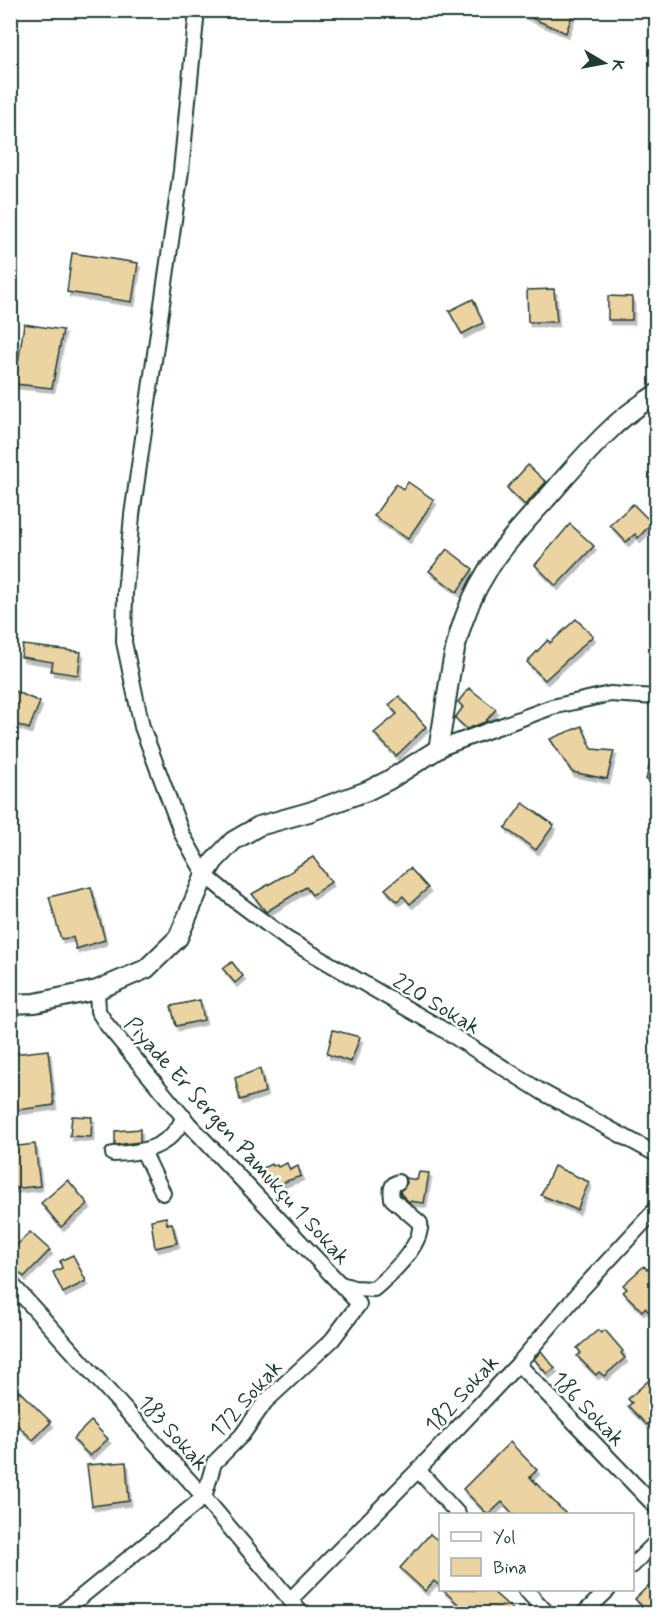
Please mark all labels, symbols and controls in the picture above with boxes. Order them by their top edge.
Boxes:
north arrow [574,33,634,93]
text: K [606,58,629,73]
street label: 220 Sokak [387,968,485,1042]
street label: Piyade Er Sergen Pamukçu 1 Sokak [117,1011,355,1272]
street label: 182 Sokak [419,1349,506,1439]
street label: 172 Sokak [204,1354,289,1444]
street label: 186 Sokak [545,1366,630,1453]
street label: 183 Sokak [131,1390,214,1477]
legend [439,1513,634,1591]
text: Yol [493,1526,516,1550]
text: Bina [493,1556,527,1580]

